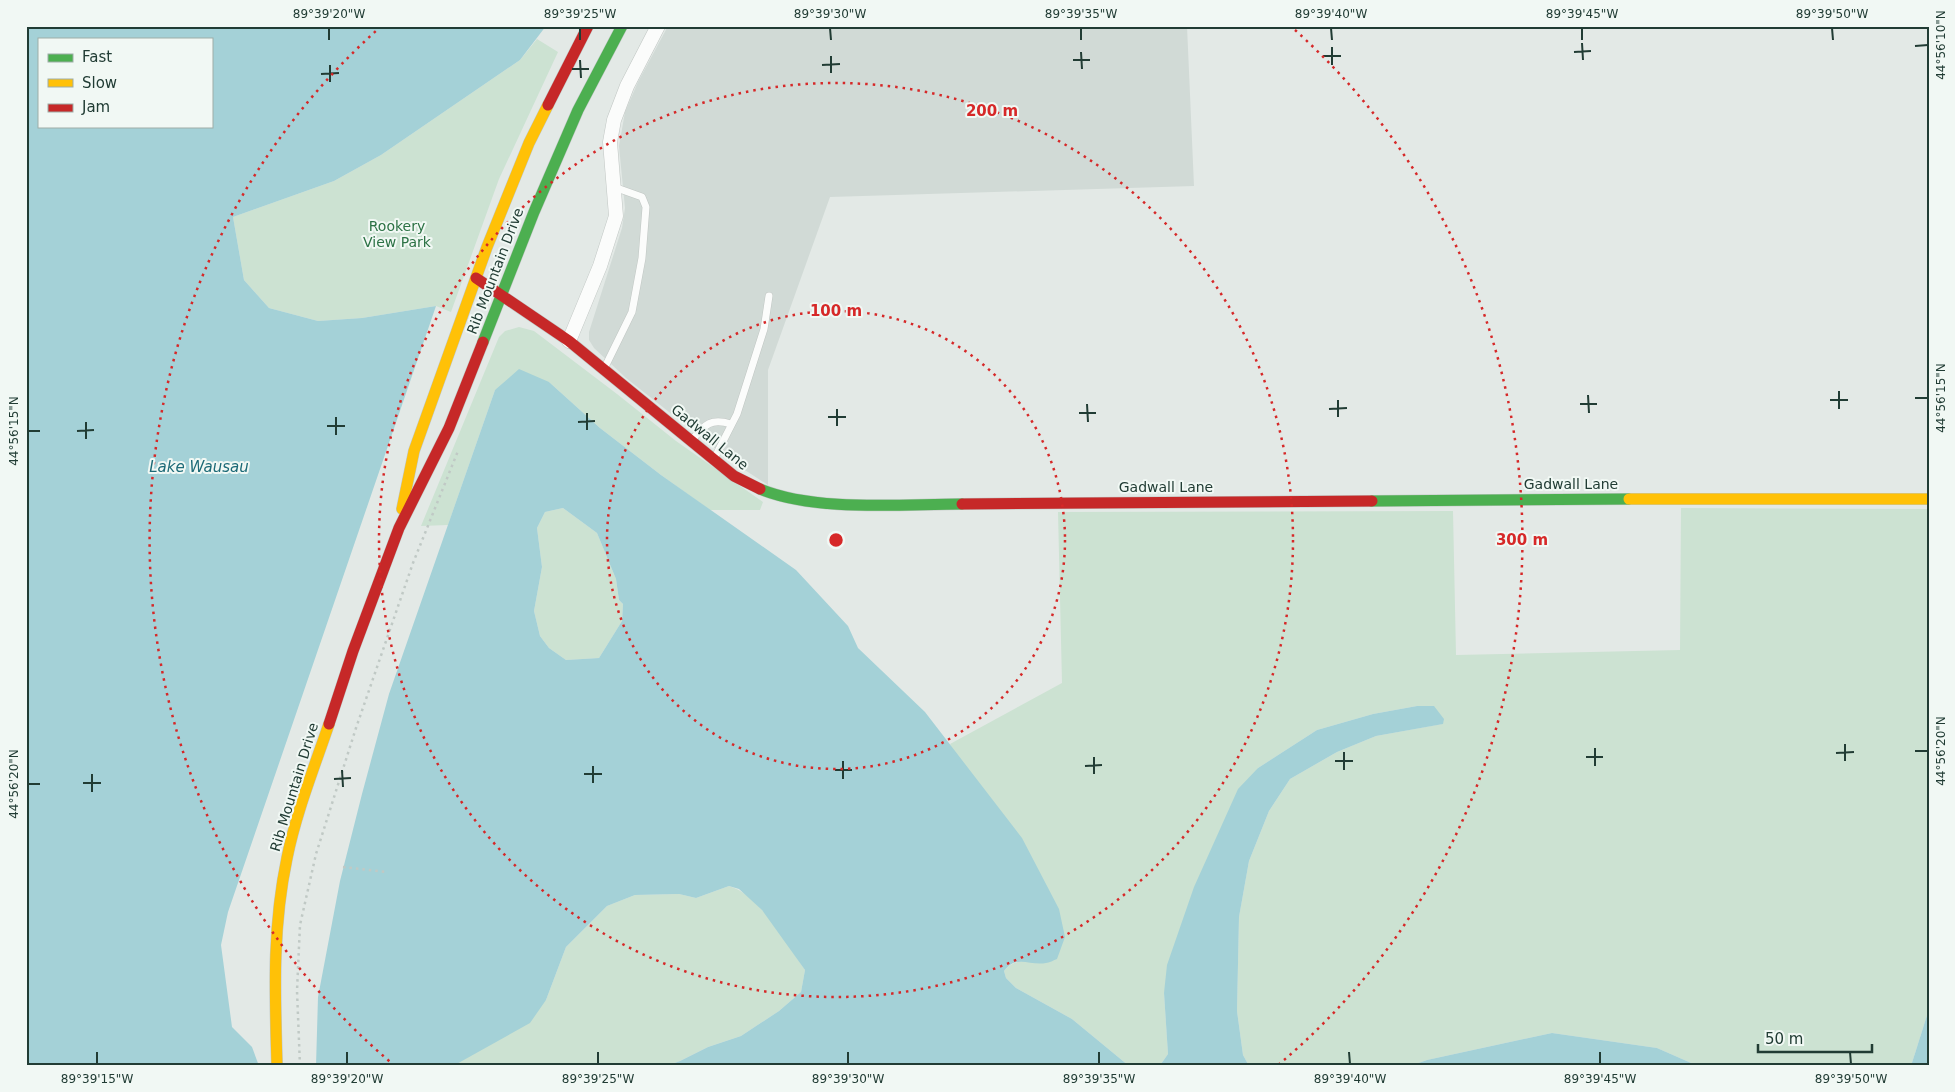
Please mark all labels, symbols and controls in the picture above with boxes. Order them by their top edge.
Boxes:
text: 89°39'20"W [293,7,365,21]
text: 89°39'25"W [544,7,616,21]
text: 89°39'30"W [794,7,866,21]
text: 89°39'35"W [1045,7,1117,21]
text: 89°39'40"W [1295,7,1367,21]
text: 89°39'45"W [1546,7,1618,21]
text: 89°39'50"W [1796,7,1868,21]
text: 44°56'10"N [1934,10,1948,80]
legend [38,38,212,128]
text: Fast [82,48,112,66]
text: Slow [82,74,117,92]
text: Jam [81,98,110,116]
text: 200 m [966,102,1018,120]
street label: Rib Mountain Drive [464,206,526,336]
park label: Rookery View Park [363,218,432,250]
text: 100 m [810,302,862,320]
text: 44°56'15"N [1934,363,1948,433]
text: 44°56'15"N [7,396,21,466]
street label: Gadwall Lane [668,401,752,473]
water label: Lake Wausau [149,458,249,476]
street label: Gadwall Lane [1524,476,1618,492]
street label: Gadwall Lane [1119,479,1213,495]
centre of rings [827,531,845,549]
text: 300 m [1496,531,1548,549]
text: 44°56'20"N [1934,716,1948,786]
street label: Rib Mountain Drive [267,721,321,853]
text: 44°56'20"N [7,749,21,819]
scale bar [1758,1022,1871,1054]
text: 50 m [1765,1030,1803,1048]
text: 89°39'15"W [61,1072,133,1086]
text: 89°39'20"W [311,1072,383,1086]
text: 89°39'25"W [562,1072,634,1086]
text: 89°39'30"W [812,1072,884,1086]
text: 89°39'35"W [1063,1072,1135,1086]
text: 89°39'40"W [1314,1072,1386,1086]
text: 89°39'45"W [1564,1072,1636,1086]
text: 89°39'50"W [1815,1072,1887,1086]

